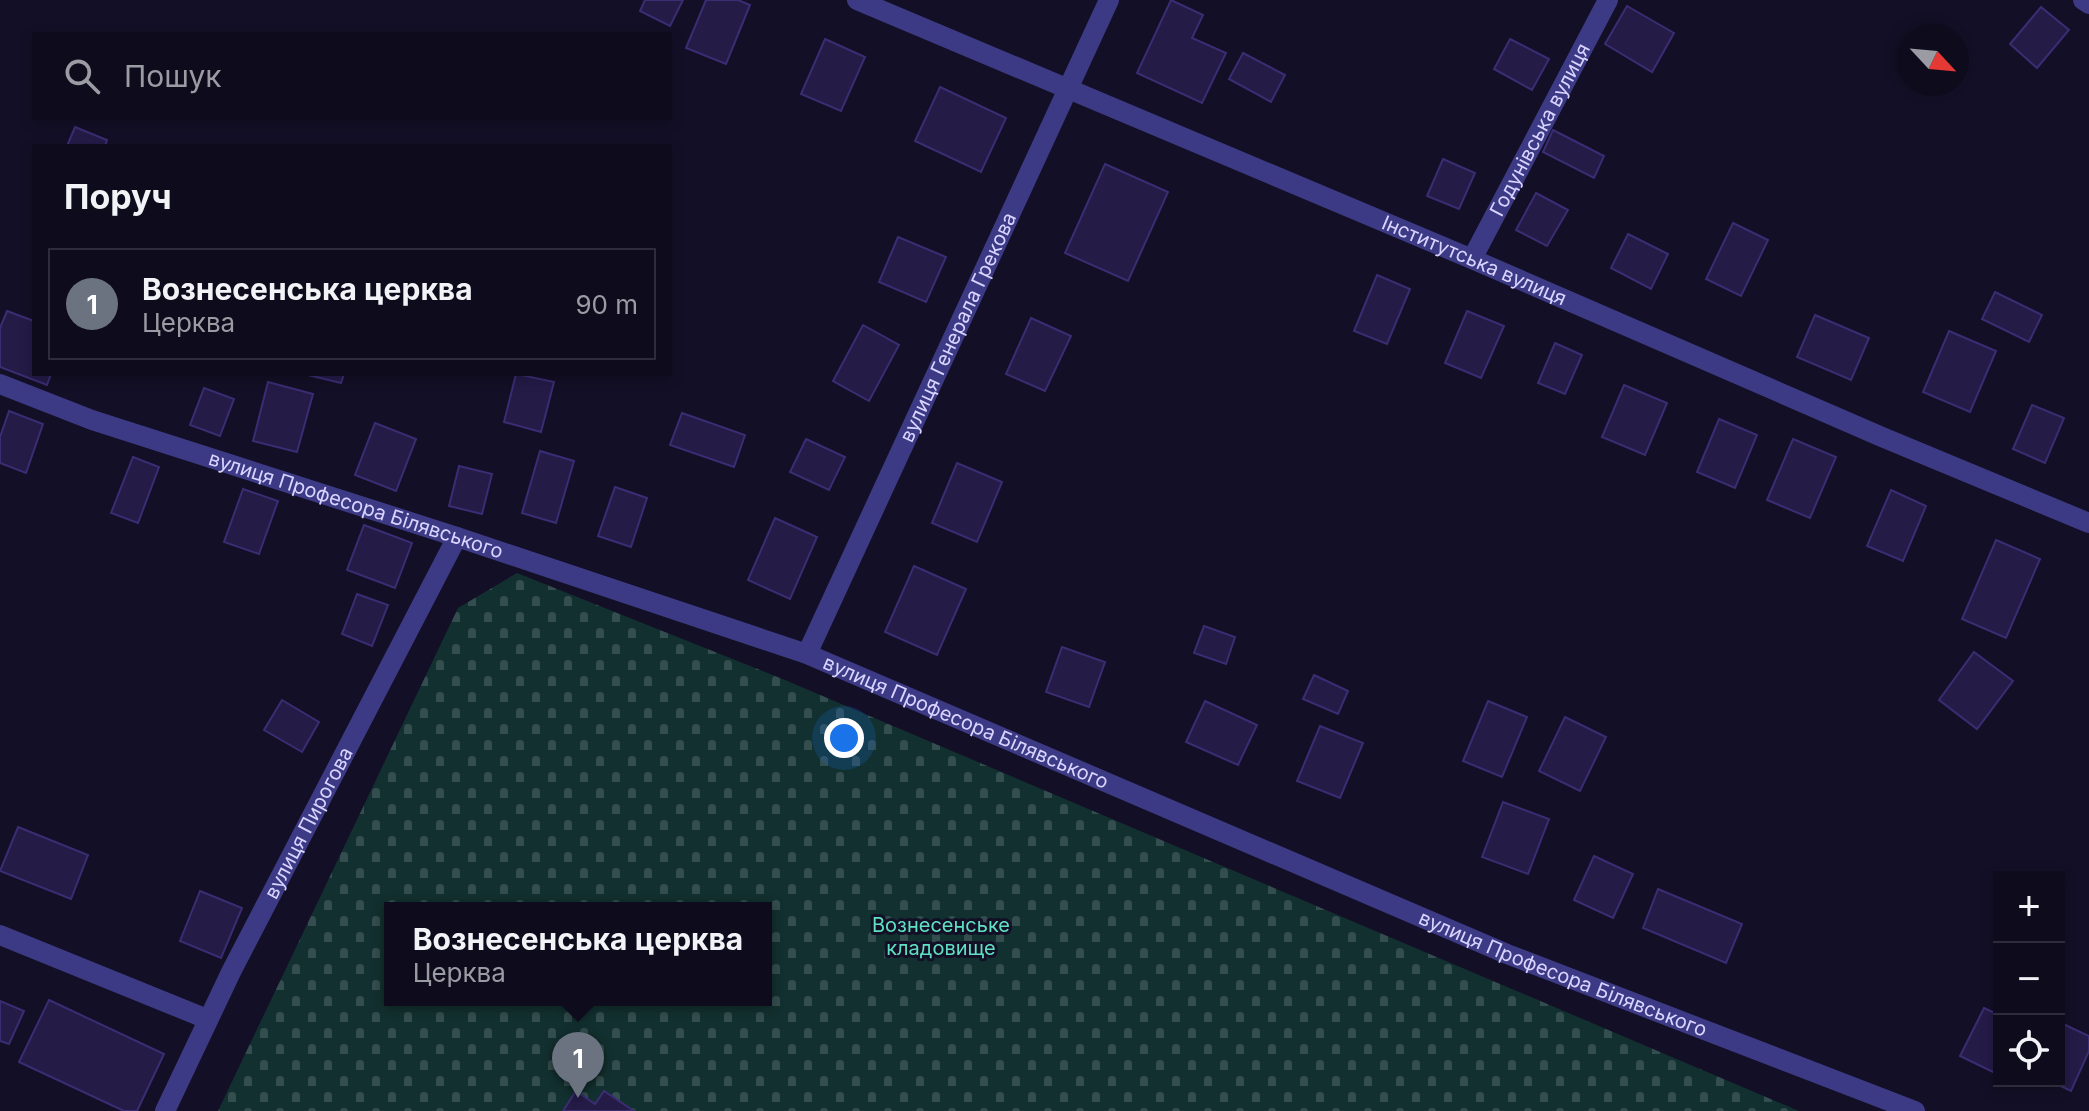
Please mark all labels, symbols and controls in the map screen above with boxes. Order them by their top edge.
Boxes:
north arrow [1897,24,1969,96]
search box [32,32,672,120]
street label: Годунівська вулиця [1485,39,1595,220]
icon: search [60,54,104,98]
text: Пошук [124,58,222,94]
text: Поруч [64,176,172,217]
street label: вулиця Генерала Грекова [895,209,1021,446]
street label: Інститутська вулиця [1378,210,1570,311]
text: Вознесенська церква [142,271,473,307]
text: 1 [86,289,98,320]
text: 90 m [575,289,638,320]
text: Церква [142,307,235,338]
street label: вулиця Професора Білявського [206,446,506,564]
street label: вулиця Професора Білявського [820,650,1112,794]
your location [824,718,864,758]
street label: вулиця Пирогова [259,743,358,903]
map controls [1993,871,2065,1087]
button: + [1993,871,2065,943]
popup [384,902,772,1006]
street label: вулиця Професора Білявського [1415,906,1710,1042]
park label: Вознесенське кладовище [872,913,1010,960]
text: Вознесенська церква [413,921,743,957]
button: − [1993,943,2065,1015]
text: Церква [413,957,506,988]
button: locate [1993,1015,2065,1087]
pin: 1 [552,1032,604,1098]

